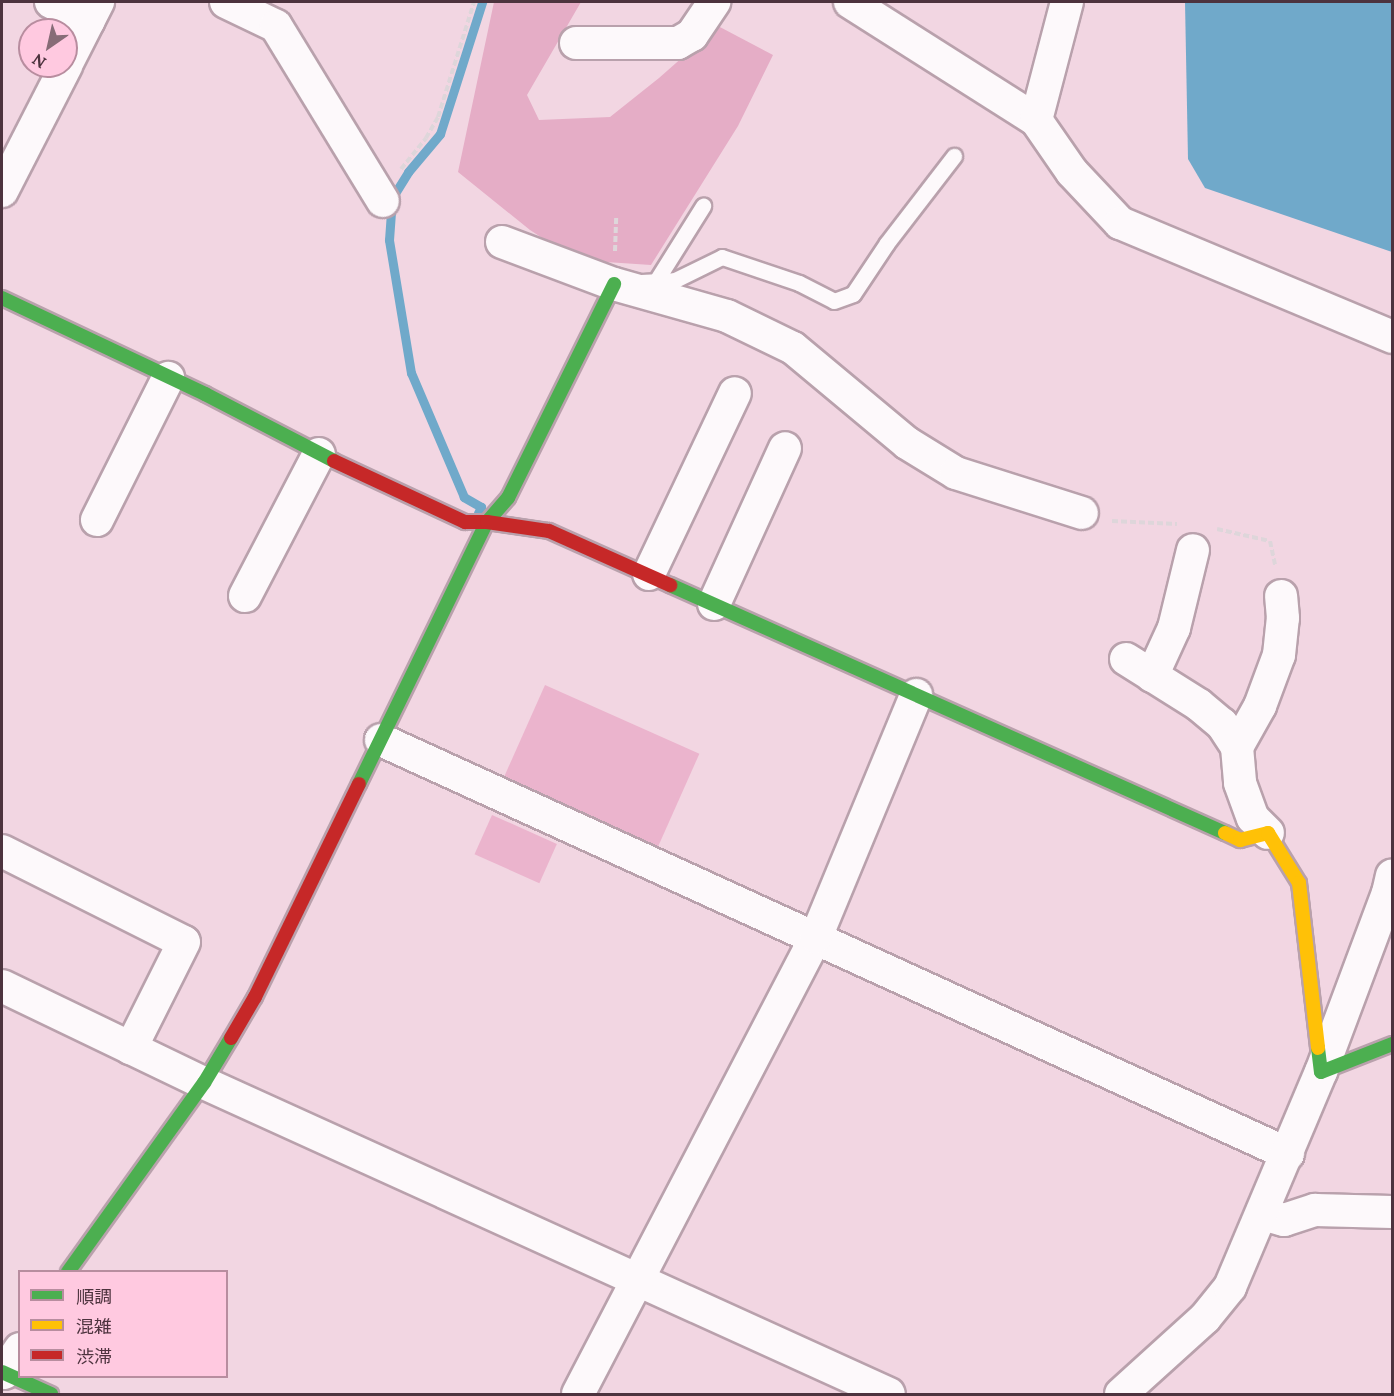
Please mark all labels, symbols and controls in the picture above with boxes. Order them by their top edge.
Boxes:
north arrow [18,18,78,78]
text: N [28,50,50,73]
legend [18,1270,228,1378]
text: 順調 [76,1285,112,1308]
text: 混雑 [76,1315,112,1338]
text: 渋滞 [76,1345,112,1368]

